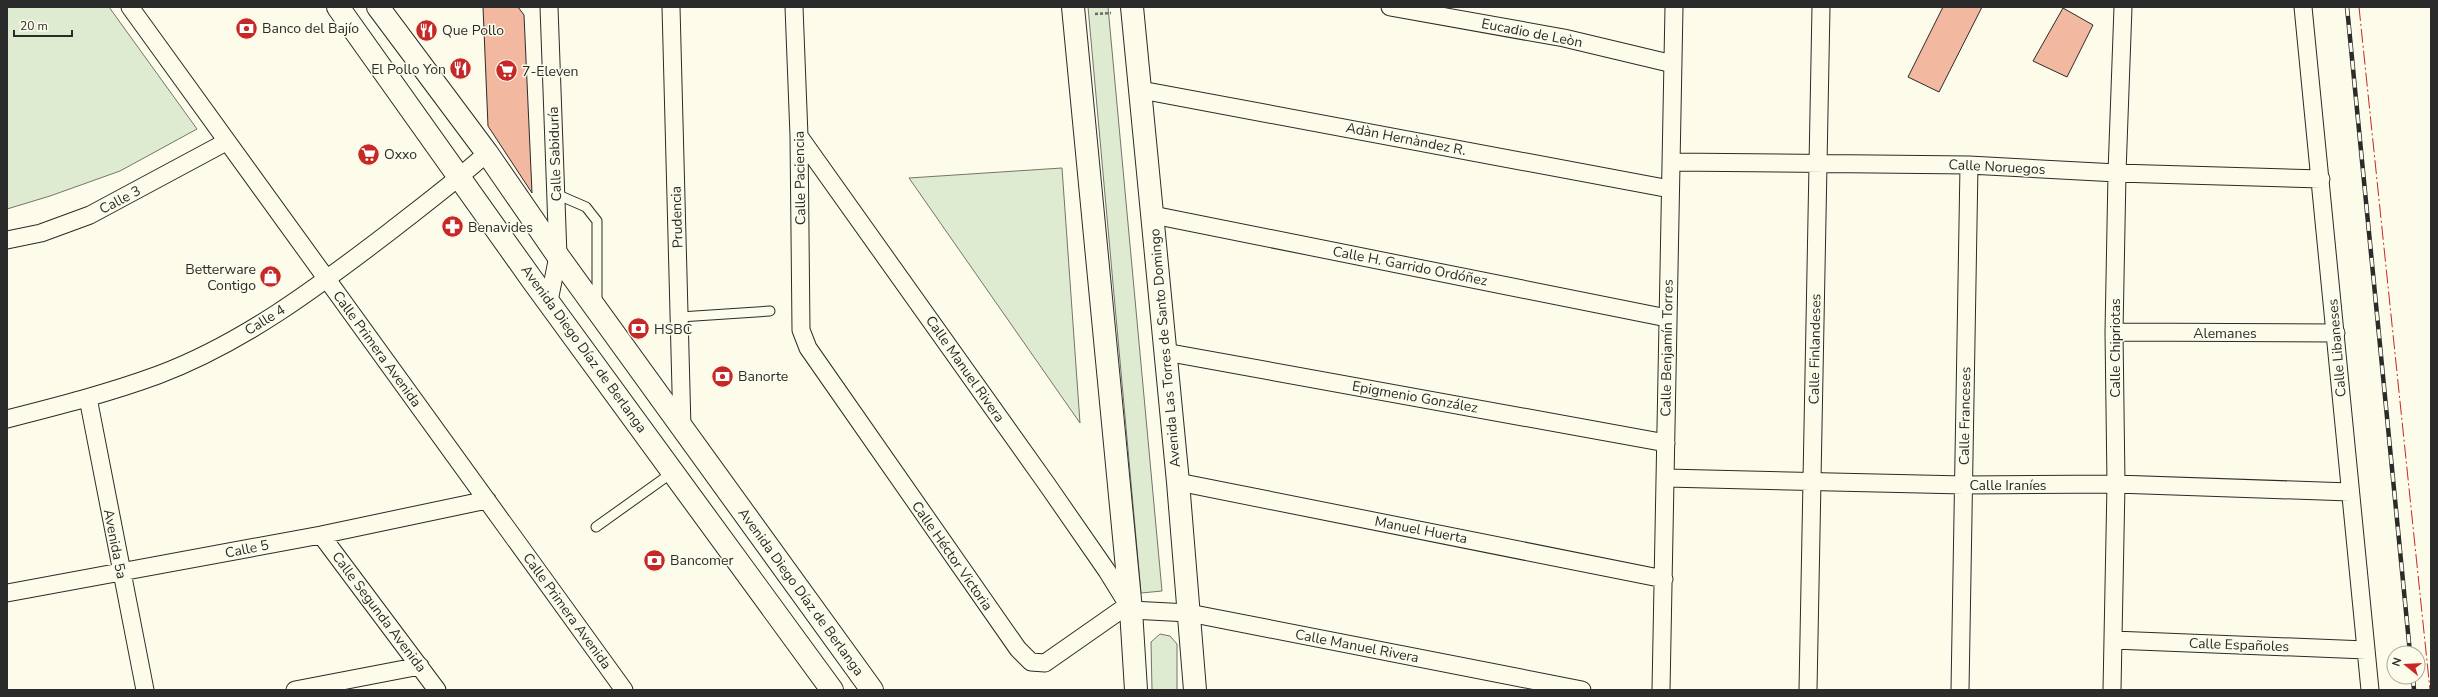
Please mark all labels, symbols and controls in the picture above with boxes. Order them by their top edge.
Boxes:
scale bar [14,12,72,38]
street label: Eucadio de Leòn [1480,14,1584,52]
bank icon: Banco del Bajío [234,15,260,41]
restaurant icon: Que Pollo [414,17,440,43]
text: 20 m [20,18,48,34]
place label: Banco del Bajío [262,19,359,38]
place label: Que Pollo [442,21,504,40]
restaurant icon: El Pollo Yon [448,56,474,82]
supermarket icon: 7-Eleven [493,58,519,84]
place label: El Pollo Yon [371,60,446,79]
place label: 7-Eleven [522,62,578,81]
street label: Calle Sabiduría [544,106,566,202]
street label: Adàn Hernàndez R. [1344,118,1468,160]
street label: Calle Paciencia [790,131,810,225]
supermarket icon: Oxxo [356,141,382,167]
place label: Oxxo [384,145,417,164]
street label: Calle Noruegos [1948,155,2046,179]
street label: Calle 3 [96,181,144,219]
street label: Prudencia [666,186,688,248]
pharmacy icon: Benavides [439,214,465,240]
place label: Benavides [468,218,533,237]
street label: Avenida Las Torres de Santo Domingo [1145,228,1185,468]
street label: Calle H. Garrido Ordóñez [1331,242,1489,290]
place label: Betterware Contigo [185,260,256,295]
street label: Avenida Diego Díaz de Berlanga [517,261,651,437]
shop icon: Betterware Contigo [258,264,284,290]
street label: Calle Benjamín Torres [1656,279,1678,417]
street label: Calle Primera Avenida [328,287,426,411]
street label: Calle Finlandeses [1805,293,1825,405]
street label: Calle Chipriotas [2106,298,2125,398]
street label: Calle Libaneses [2323,298,2351,398]
street label: Calle 4 [241,300,289,340]
street label: Calle Manuel Rivera [921,312,1009,426]
bank icon: HSBC [626,316,652,342]
place label: HSBC [654,320,692,339]
street label: Alemanes [2193,324,2257,343]
bank icon: Banorte [710,363,736,389]
street label: Calle Franceses [1955,366,1975,465]
place label: Banorte [738,367,788,386]
street label: Epigmenio González [1351,377,1480,418]
street label: Calle Iraníes [1969,476,2047,495]
street label: Calle Héctor Victoria [907,498,997,614]
street label: Avenida Diego Díaz de Berlanga [734,504,868,680]
street label: Avenida 5a [99,508,131,580]
street label: Manuel Huerta [1373,512,1469,548]
street label: Calle 5 [223,535,271,563]
bank icon: Bancomer [641,547,667,573]
street label: Calle Segunda Avenida [327,548,431,676]
street label: Calle Primera Avenida [518,549,616,673]
place label: Bancomer [670,551,733,570]
street label: Calle Manuel Rivera [1293,625,1421,667]
street label: Calle Españoles [2189,634,2290,656]
north arrow [2386,645,2426,685]
text: N [2389,656,2405,668]

